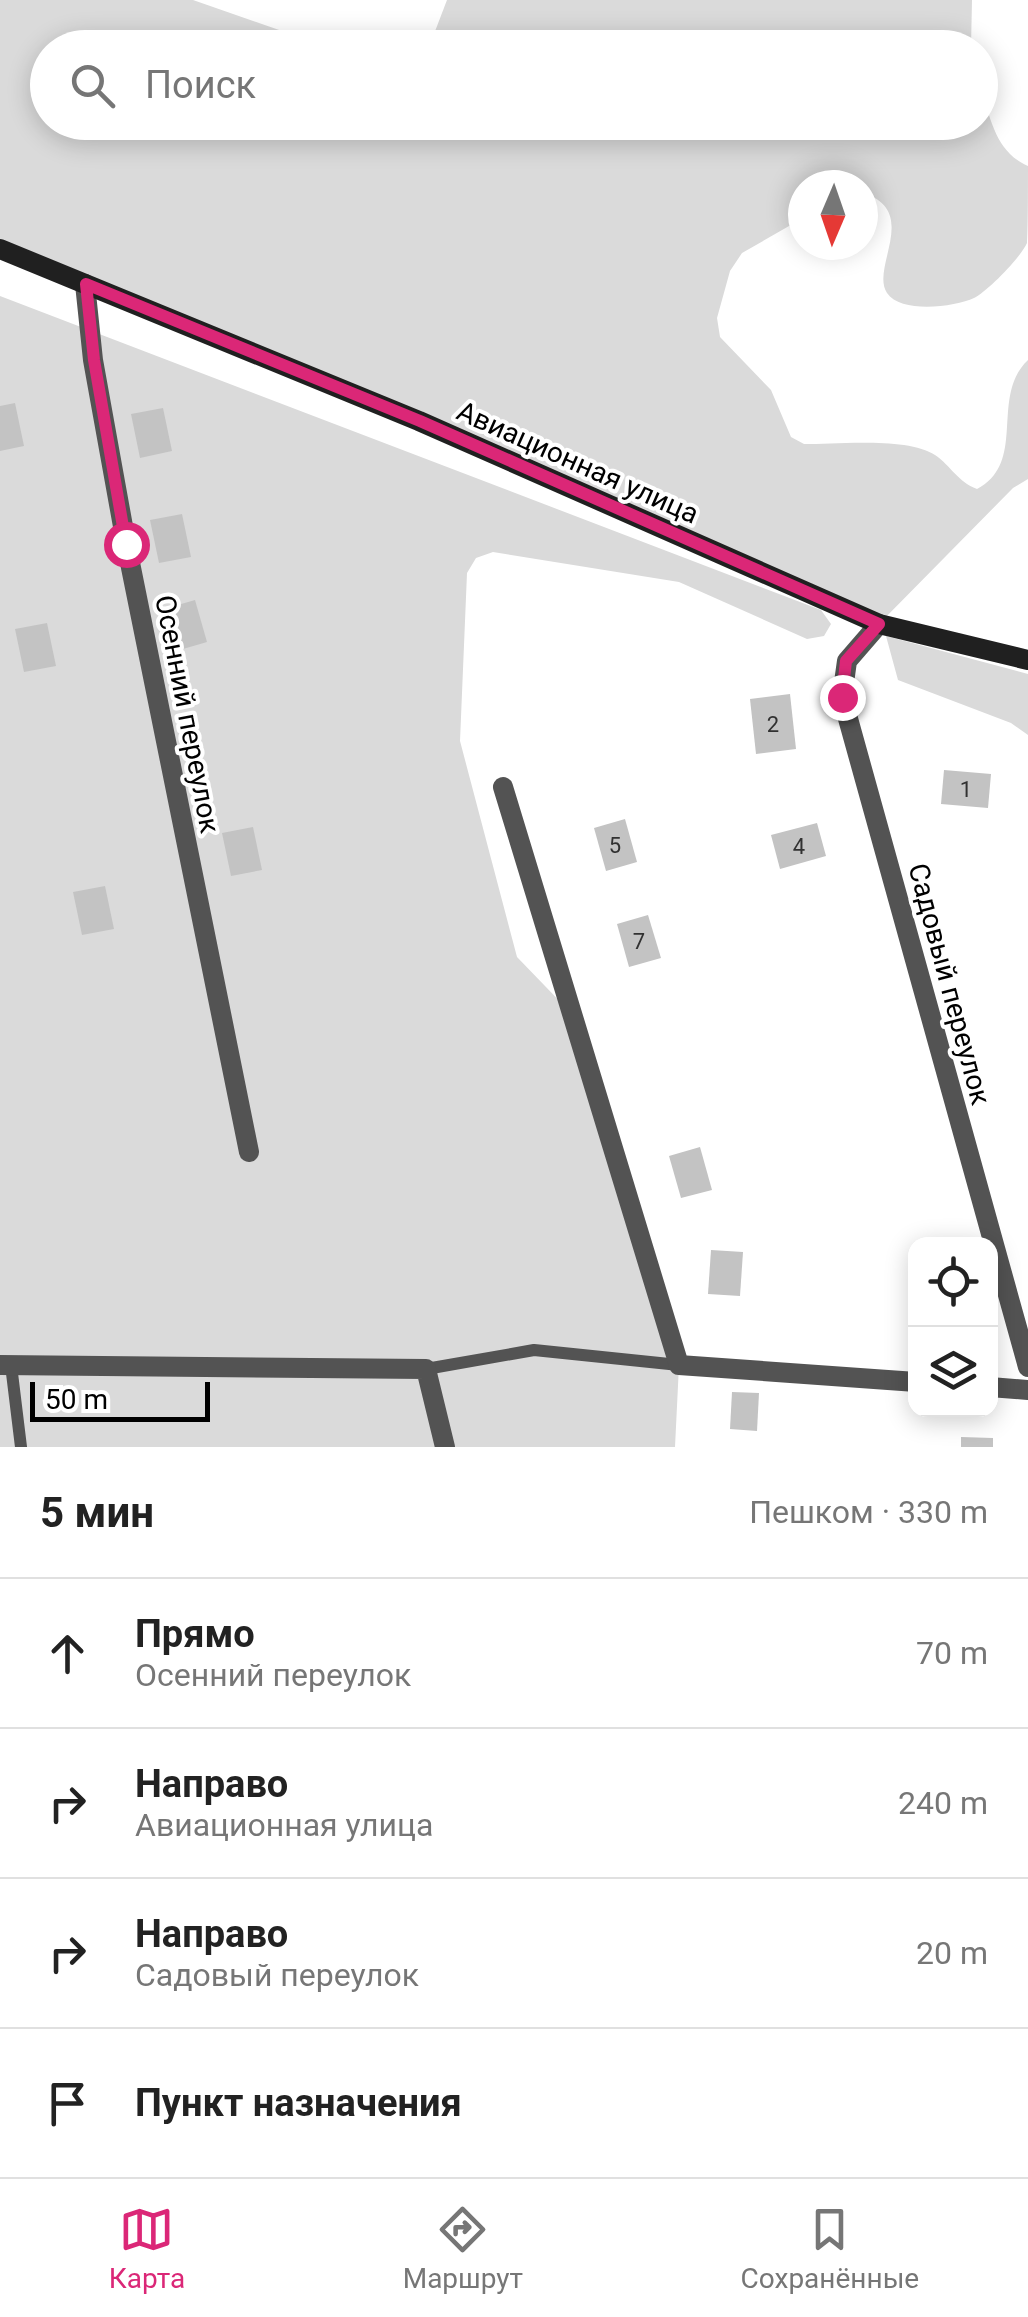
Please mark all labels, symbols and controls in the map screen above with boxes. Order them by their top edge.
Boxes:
search box [30,30,998,140]
icon: search [65,58,120,113]
text: Поиск [145,63,256,107]
north arrow [788,170,878,260]
street label: Авиационная улица [452,394,704,531]
route start [104,522,150,568]
street label: Осенний переулок [148,592,227,836]
route end [820,675,866,721]
house number: 2 [767,712,779,737]
house number: 1 [960,777,972,802]
house number: 5 [609,833,621,858]
house number: 4 [793,834,805,859]
street label: Садовый переулок [901,860,998,1108]
house number: 7 [633,929,645,954]
map controls [908,1237,998,1417]
button: locate [908,1237,998,1327]
button: layers [908,1327,998,1417]
scale bar [30,1377,210,1422]
text: 50 m [45,1383,108,1416]
text: 5 мин [40,1488,154,1537]
text: Пешком · 330 m [749,1493,988,1531]
text: Прямо [135,1612,255,1656]
icon: ahead [40,1626,95,1681]
text: 70 m [916,1634,988,1672]
text: Осенний переулок [135,1656,411,1694]
text: Направо [135,1762,288,1806]
icon: right [40,1776,95,1831]
text: 240 m [898,1784,988,1822]
text: Авиационная улица [135,1806,433,1844]
text: Направо [135,1912,288,1956]
icon: right [40,1926,95,1981]
text: 20 m [916,1934,988,1972]
text: Садовый переулок [135,1956,419,1994]
icon: arrive [40,2076,95,2131]
text: Пункт назначения [135,2081,462,2125]
tab: Карта [109,2202,185,2295]
tab: Маршрут [403,2202,523,2295]
tab: Сохранённые [741,2202,919,2295]

